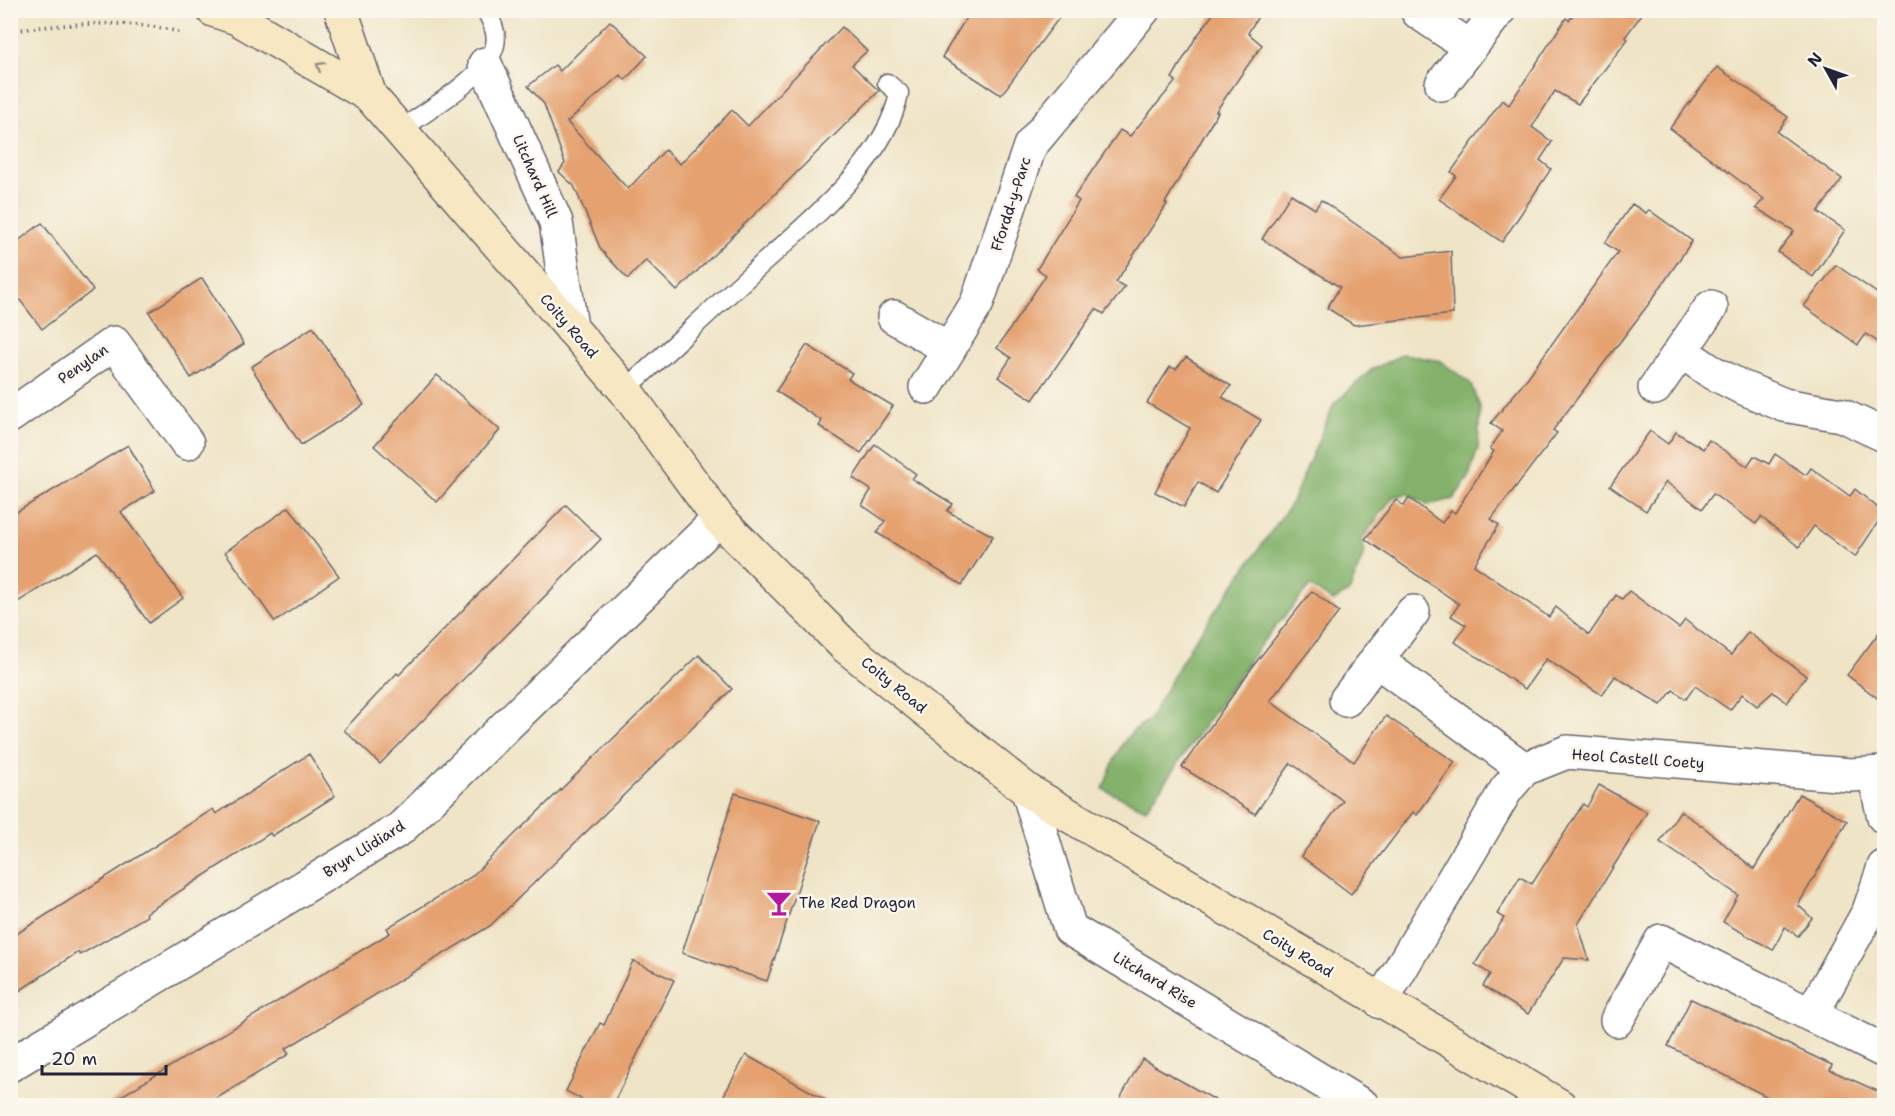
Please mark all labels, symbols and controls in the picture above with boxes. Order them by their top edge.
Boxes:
north arrow [1796,39,1856,99]
text: N [1803,48,1827,71]
one-way arrow [316,62,326,74]
street label: Litchard Hill [508,131,562,221]
street label: Ffordd-y-Parc [986,154,1036,254]
street label: Coity Road [535,289,603,363]
street label: Penylan [54,339,112,389]
street label: Coity Road [857,652,932,718]
street label: Heol Castell Coety [1571,744,1705,774]
street label: Bryn Llidiard [319,816,409,882]
bar icon: The Red Dragon [764,888,794,918]
place label: The Red Dragon [799,893,916,913]
street label: Coity Road [1259,924,1338,982]
street label: Litchard Rise [1109,947,1201,1013]
scale bar [42,1038,166,1076]
text: 20 m [51,1047,97,1071]

